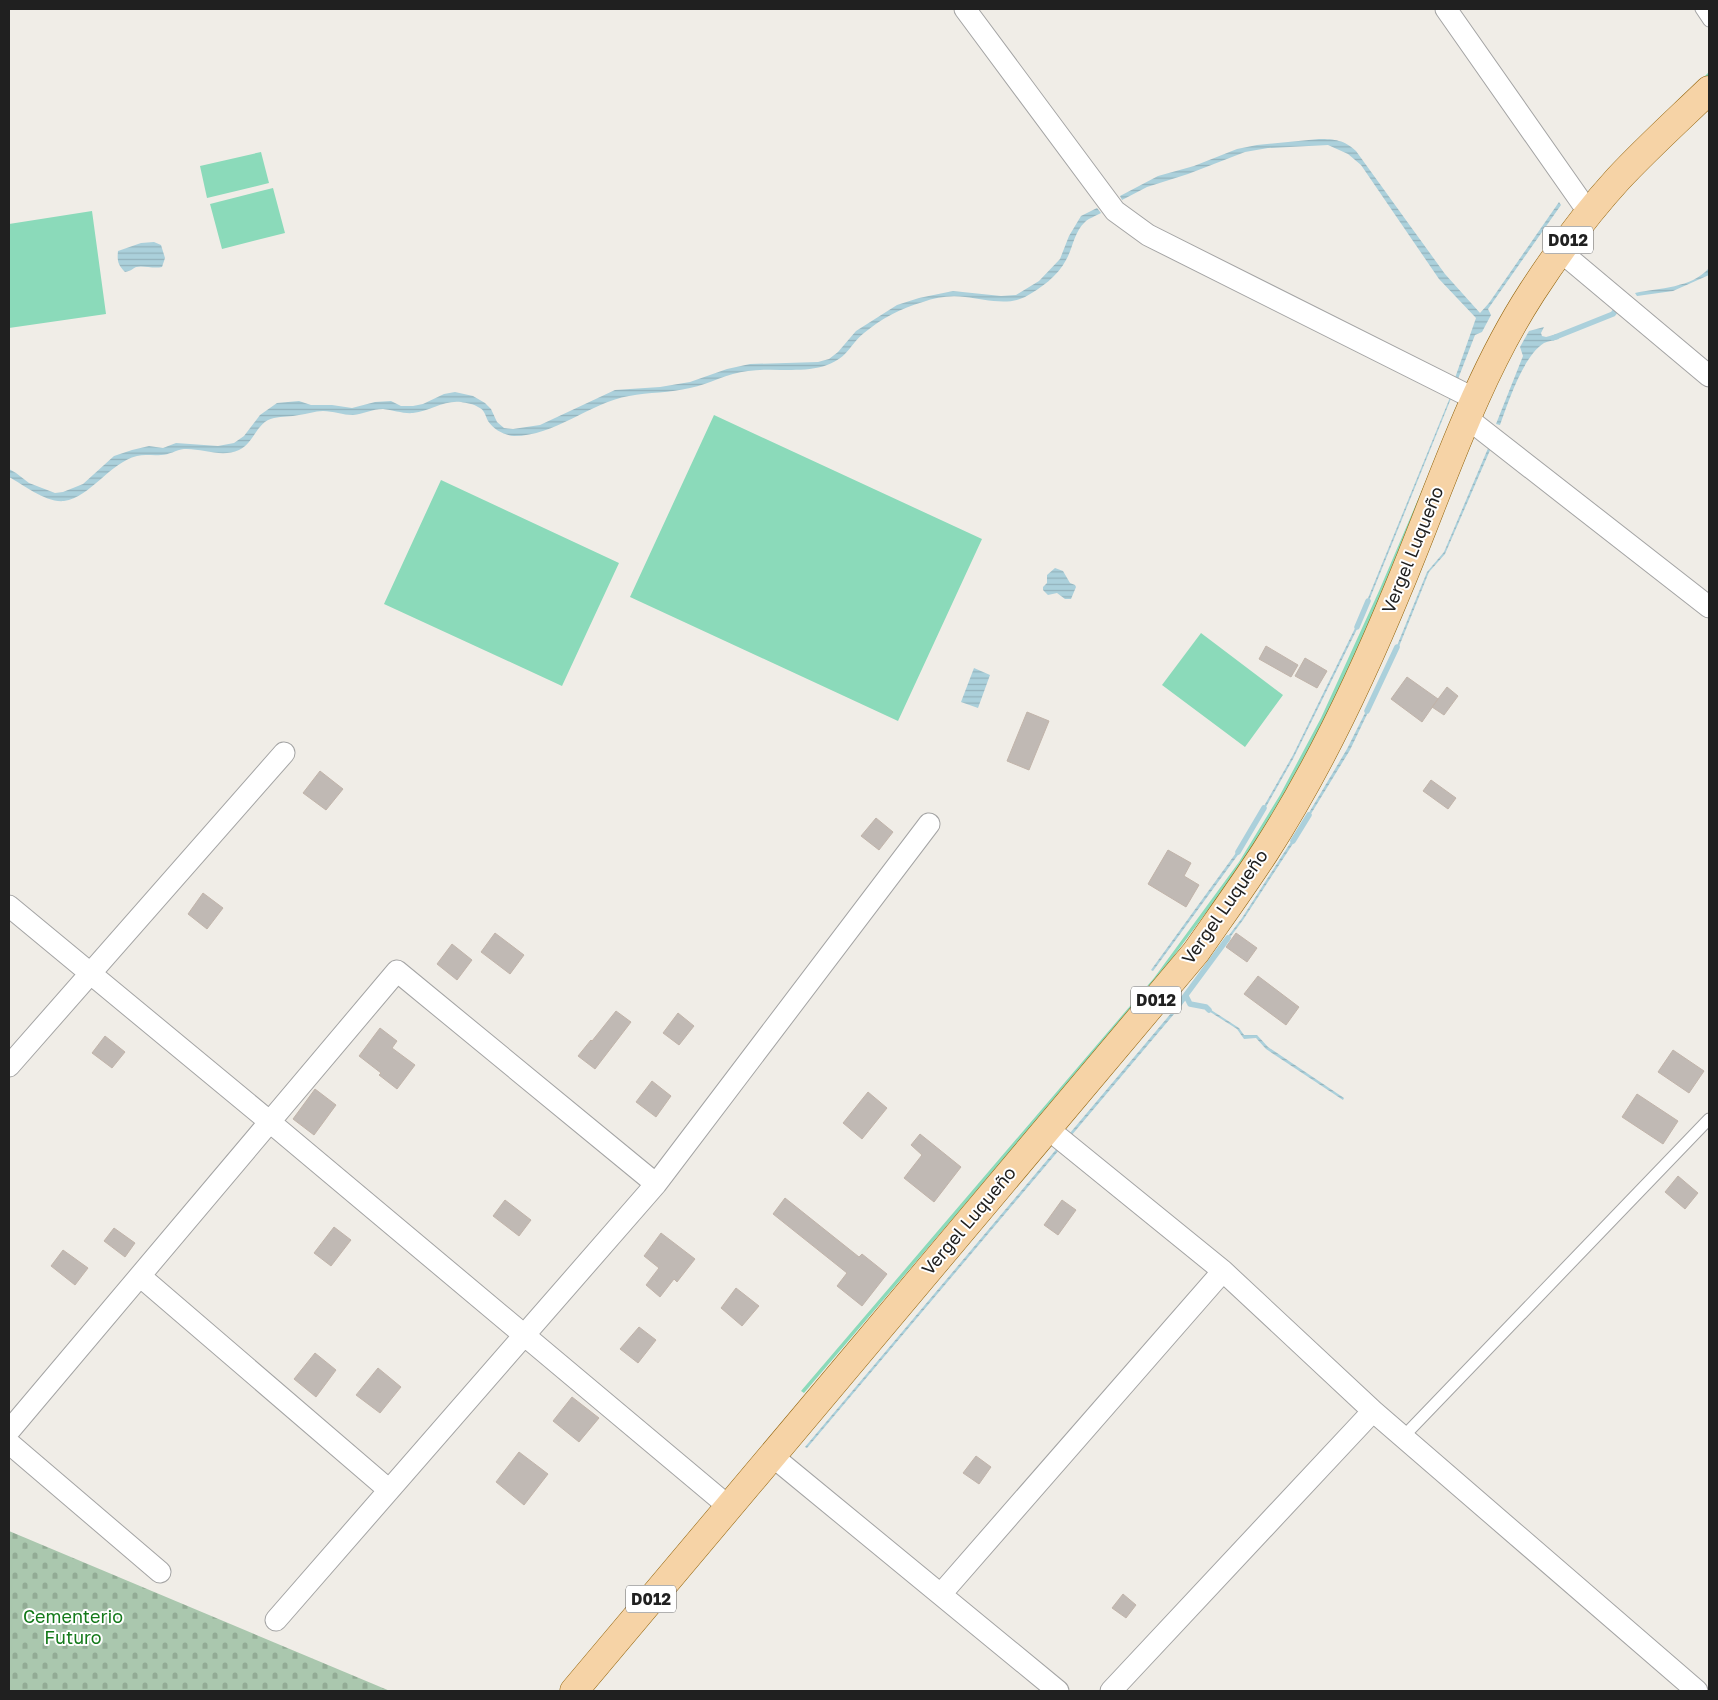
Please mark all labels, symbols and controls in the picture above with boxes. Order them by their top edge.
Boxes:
road number: D012 [1543,226,1593,254]
street label: Vergel Luqueño [1377,483,1448,616]
street label: Vergel Luqueño [1176,845,1272,968]
road number: D012 [1131,986,1181,1014]
street label: Vergel Luqueño [916,1162,1020,1279]
road number: D012 [626,1586,676,1612]
park label: Cementerio Futuro [23,1605,123,1648]

